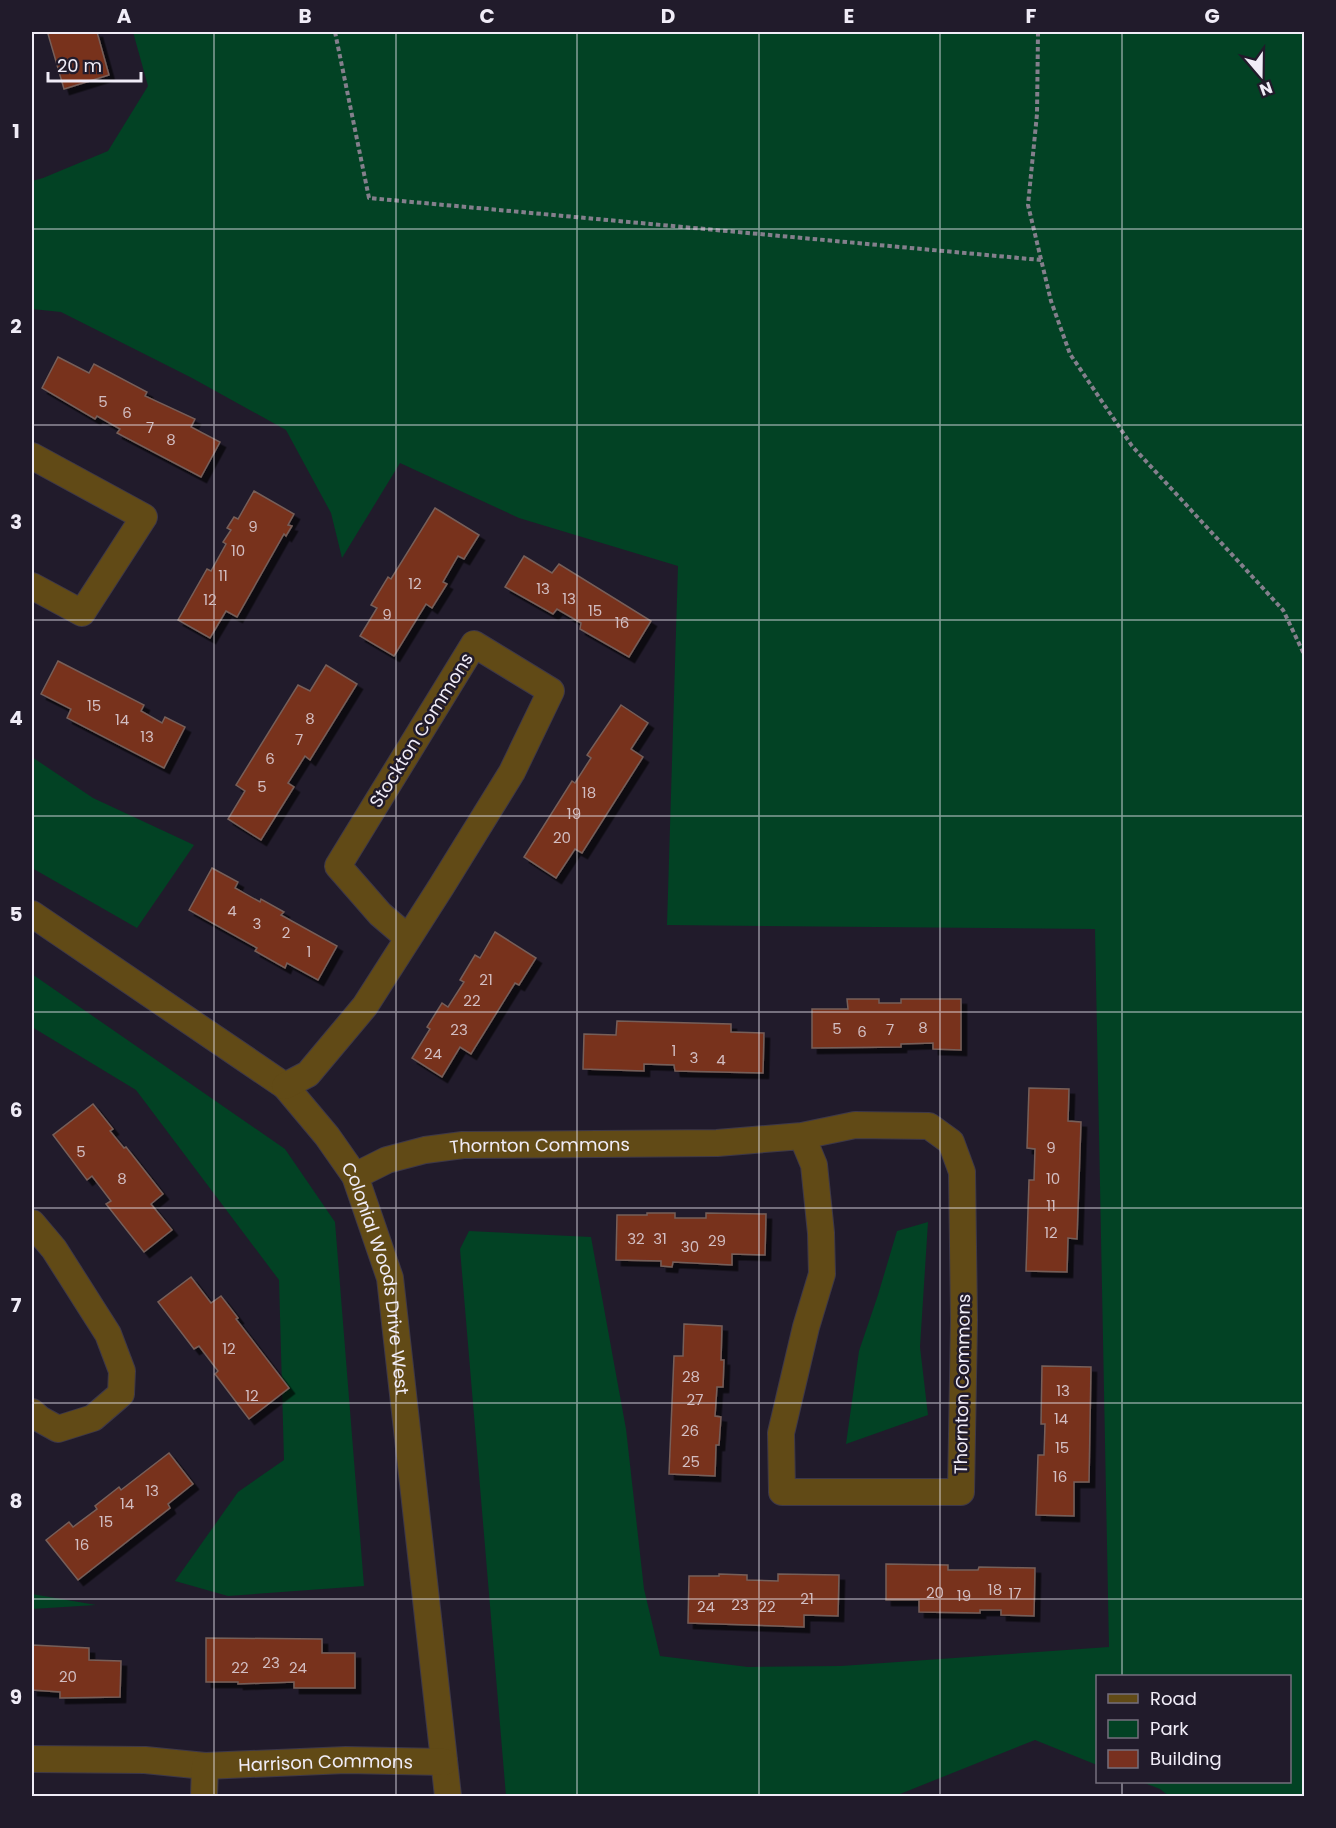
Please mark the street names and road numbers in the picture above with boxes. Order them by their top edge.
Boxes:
street label: Stockton Commons [363,648,479,812]
street label: Thornton Commons [448,1131,630,1159]
street label: Colonial Woods Drive West [336,1156,415,1396]
street label: Thornton Commons [948,1294,976,1474]
street label: Harrison Commons [238,1747,413,1777]

